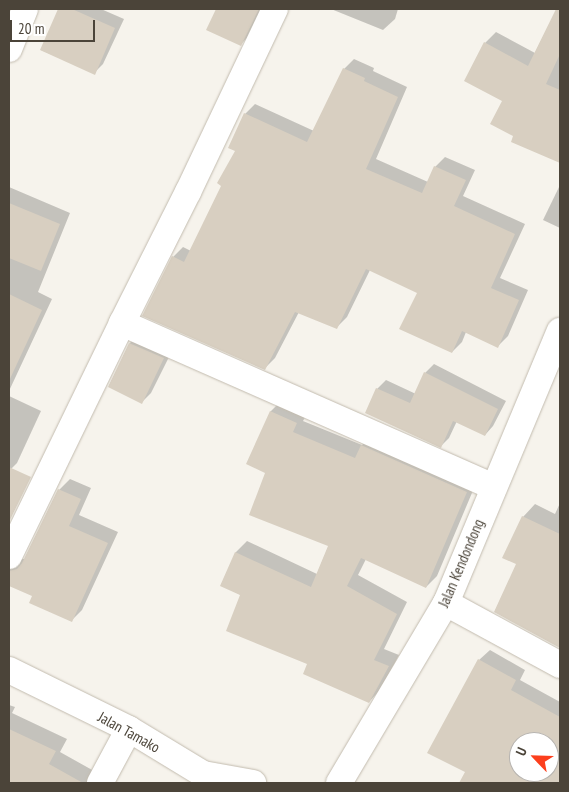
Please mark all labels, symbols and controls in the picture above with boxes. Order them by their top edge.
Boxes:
scale bar [12,10,98,42]
text: 20 m [18,19,44,38]
street label: Jalan Kendondong [434,516,488,610]
street label: Jalan Tamako [95,708,163,756]
north arrow [509,732,559,782]
text: U [512,744,531,758]

